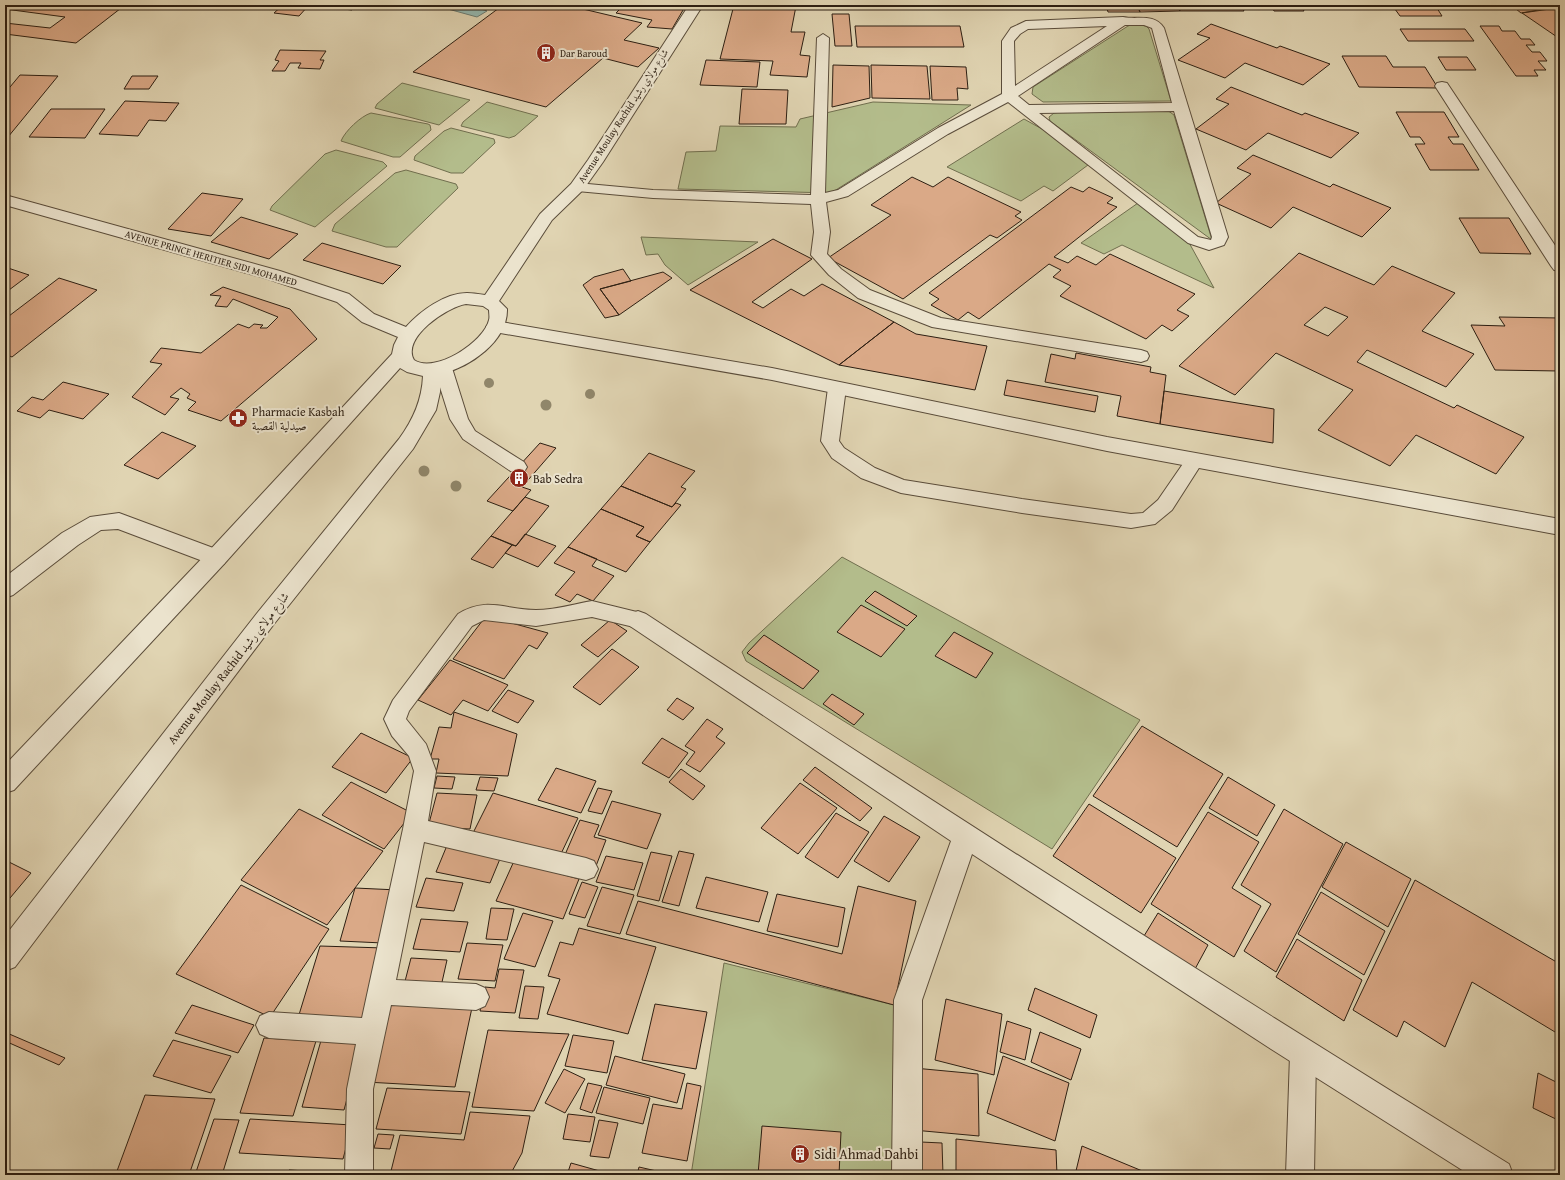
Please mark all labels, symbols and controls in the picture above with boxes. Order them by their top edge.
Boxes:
building icon: Dar Baroud [535,42,557,64]
place label: Dar Baroud [560,46,608,61]
street label: Avenue Moulay Rachid شارع مولاي رشيد [574,46,674,187]
street label: AVENUE PRINCE HERITIER SIDI MOHAMED [123,226,299,290]
place label: Pharmacie Kasbah صيدلية القصبة [252,403,345,434]
pharmacy icon: Pharmacie Kasbah صيدلية القصبة [227,407,249,429]
building icon: Bab Sedra [508,467,530,489]
place label: Bab Sedra [533,470,583,487]
street label: Avenue Moulay Rachid شارع مولاي رشيد [163,588,295,749]
building icon: Sidi Ahmad Dahbi [789,1143,811,1165]
place label: Sidi Ahmad Dahbi [814,1144,918,1164]

